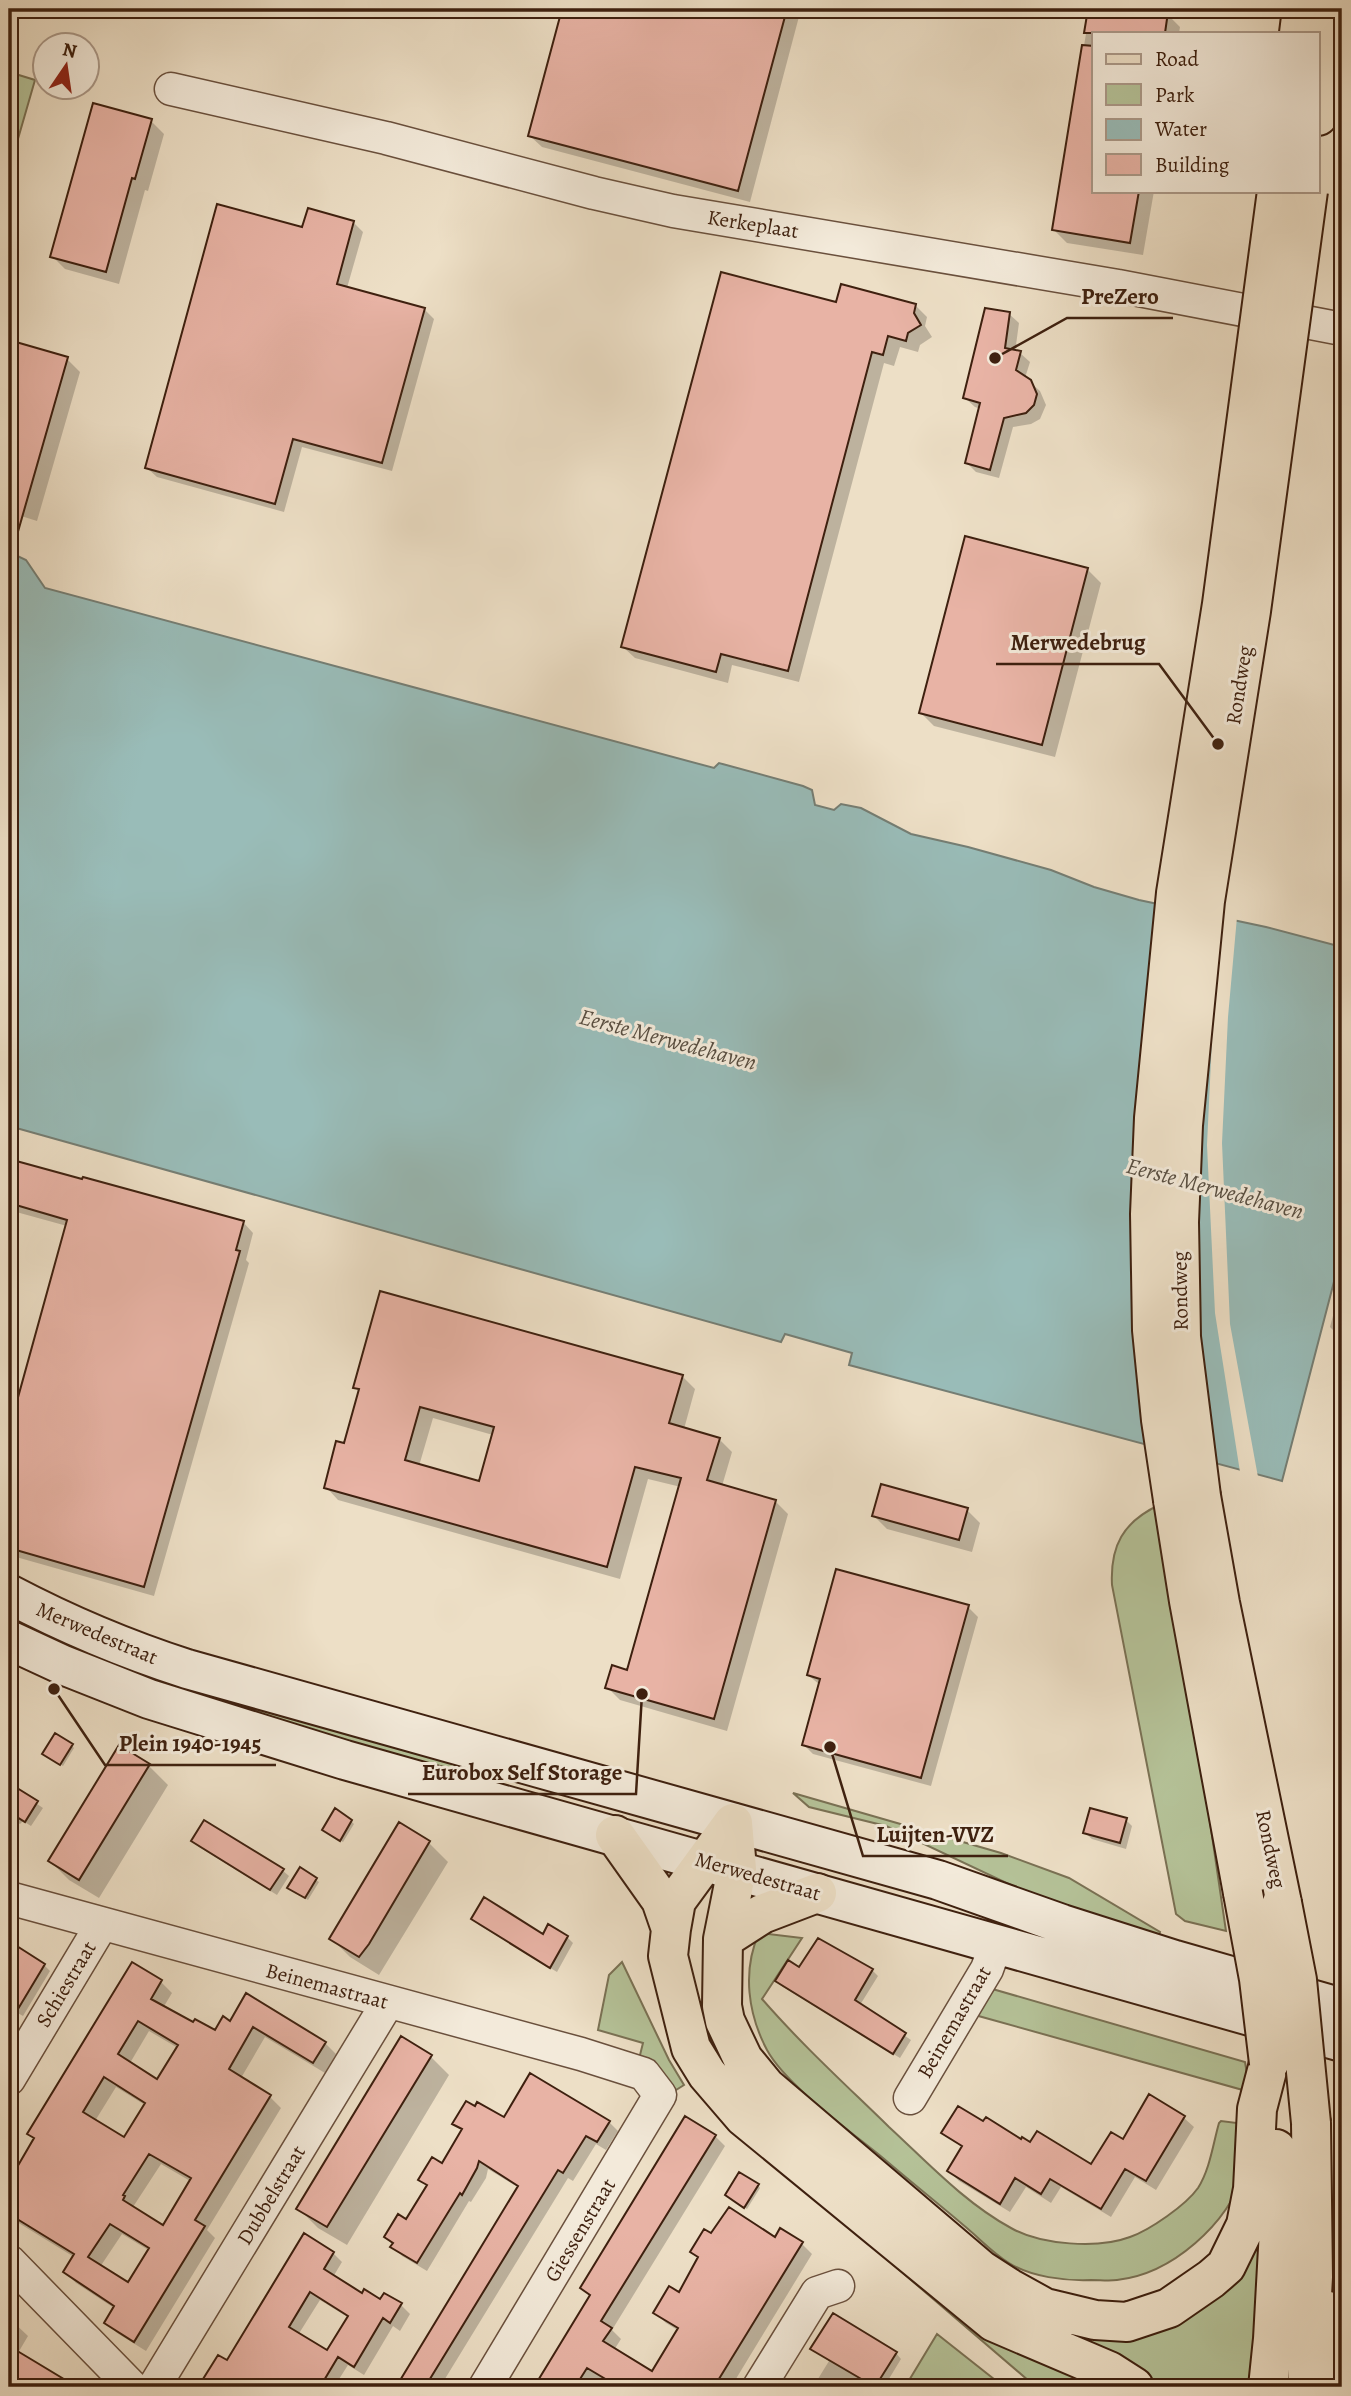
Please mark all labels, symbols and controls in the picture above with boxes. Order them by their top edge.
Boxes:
north arrow [32,32,102,102]
legend [1092,32,1320,192]
text: N [60,36,79,65]
text: Road [1155,45,1199,73]
text: Park [1155,81,1195,109]
text: Water [1154,115,1207,143]
text: Building [1155,151,1230,179]
street label: Kerkeplaat [705,203,801,245]
callout: PreZero [1067,274,1173,318]
text: PreZero [1081,281,1159,312]
callout: Merwedebrug [996,620,1159,664]
text: Merwedebrug [1010,627,1146,658]
street label: Rondweg [1219,643,1259,727]
water label: Eerste Merwedehaven [576,1001,760,1078]
water label: Eerste Merwedehaven [1123,1150,1307,1227]
street label: Rondweg [1165,1250,1195,1331]
street label: Merwedestraat [32,1595,162,1671]
callout: Plein 1940-1945 [105,1721,276,1765]
text: Plein 1940-1945 [119,1728,261,1759]
callout: Eurobox Self Storage [408,1750,636,1794]
text: Eurobox Self Storage [422,1757,622,1788]
street label: Rondweg [1249,1807,1293,1891]
callout: Luijten-VVZ [863,1812,1008,1856]
text: Luijten-VVZ [876,1819,994,1850]
street label: Merwedestraat [692,1845,824,1907]
street label: Schiestraat [29,1936,103,2032]
street label: Beinemastraat [263,1956,391,2016]
street label: Beinemastraat [910,1961,998,2083]
street label: Dubbelstraat [230,2140,312,2250]
street label: Giessenstraat [538,2173,622,2287]

